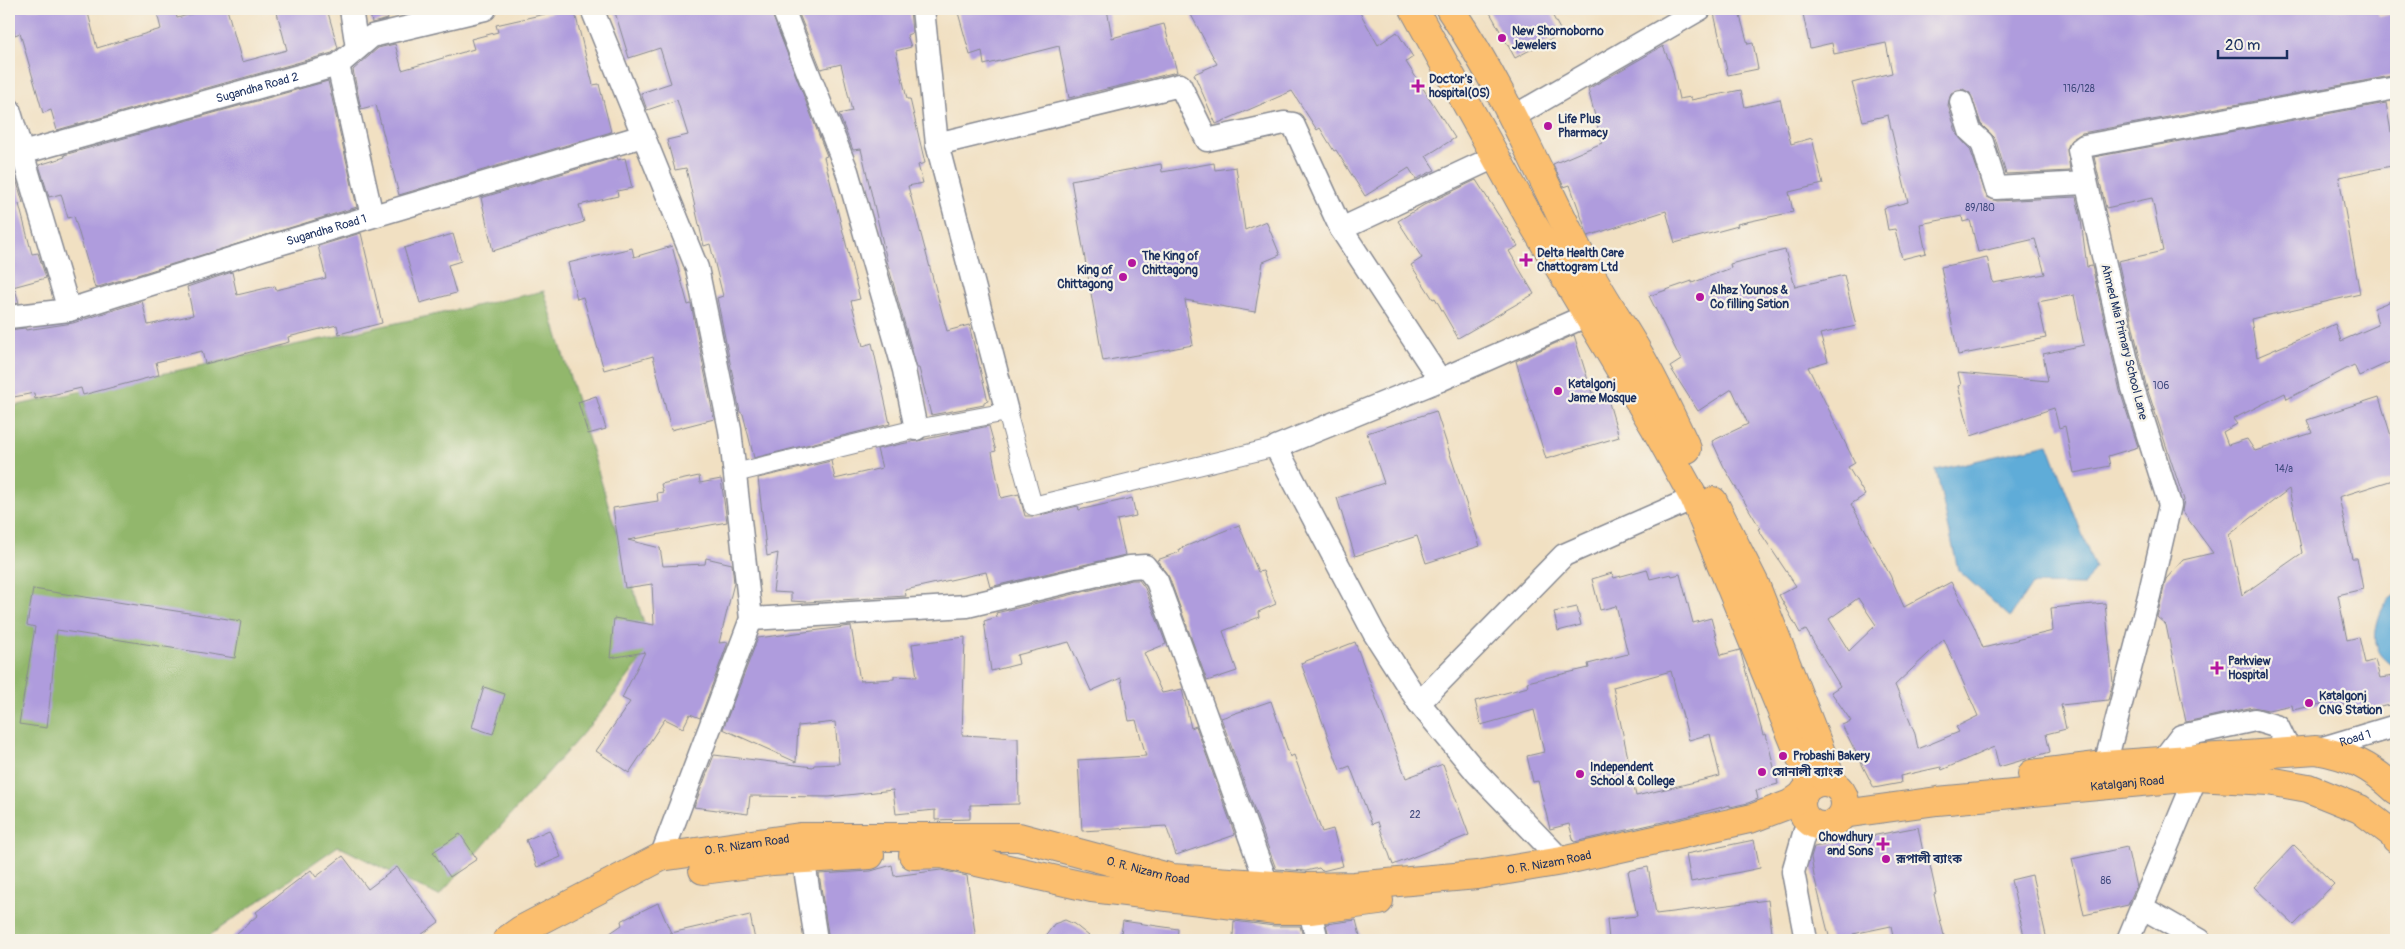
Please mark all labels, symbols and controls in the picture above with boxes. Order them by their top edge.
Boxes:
place label: New Shornoborno Jewelers [1512,24,1604,53]
scale bar [2218,28,2286,60]
marker: New Shornoborno Jewelers [1496,32,1508,44]
text: 20 m [2225,36,2260,55]
street label: Sugandha Road 2 [214,69,300,106]
place label: Doctor's hospital(OS) [1429,72,1490,101]
marker: Doctor's hospital(OS) [1411,79,1425,93]
house number: 116/128 [2063,83,2095,95]
place label: Life Plus Pharmacy [1558,112,1608,141]
marker: Life Plus Pharmacy [1542,120,1554,132]
house number: 89/180 [1965,202,1995,214]
street label: Sugandha Road 1 [284,211,368,249]
place label: Delta Health Care Chattogram Ltd [1537,246,1625,275]
place label: The King of Chittagong [1141,249,1199,278]
marker: Delta Health Care Chattogram Ltd [1519,253,1533,267]
marker: The King of Chittagong [1126,257,1138,269]
place label: King of Chittagong [1057,263,1113,292]
street label: Ahmed Mia Primary School Lane [2097,263,2151,421]
marker: King of Chittagong [1117,271,1129,283]
place label: Alhaz Younos & Co filling Sation [1710,283,1789,312]
marker: Alhaz Younos & Co filling Sation [1694,291,1706,303]
place label: Katalgonj Jame Mosque [1568,377,1638,406]
house number: 106 [2153,380,2169,392]
marker: Katalgonj Jame Mosque [1552,385,1564,397]
house number: 14/a [2275,463,2293,475]
place label: Parkview Hospital [2228,654,2271,683]
marker: Parkview Hospital [2210,661,2224,675]
place label: Katalgonj CNG Station [2319,689,2382,718]
marker: Katalgonj CNG Station [2303,697,2315,709]
street label: Road 1 [2338,726,2373,750]
place label: Probashi Bakery [1793,749,1871,764]
marker: Probashi Bakery [1777,750,1789,762]
place label: Independent School & College [1590,760,1676,789]
place label: সোনালী ব্যাংক [1772,764,1843,780]
marker: সোনালী ব্যাংক [1756,766,1768,778]
marker: Independent School & College [1574,768,1586,780]
street label: Katalganj Road [2090,772,2165,794]
house number: 22 [1409,809,1421,821]
place label: Chowdhury and Sons [1819,830,1874,859]
street label: O. R. Nizam Road [704,831,790,858]
marker: Chowdhury and Sons [1877,838,1889,850]
street label: O. R. Nizam Road [1506,847,1593,877]
place label: রূপালী ব্যাংক [1895,851,1962,867]
street label: O. R. Nizam Road [1105,853,1190,887]
marker: রূপালী ব্যাংক [1880,853,1892,865]
house number: 86 [2101,875,2112,887]

